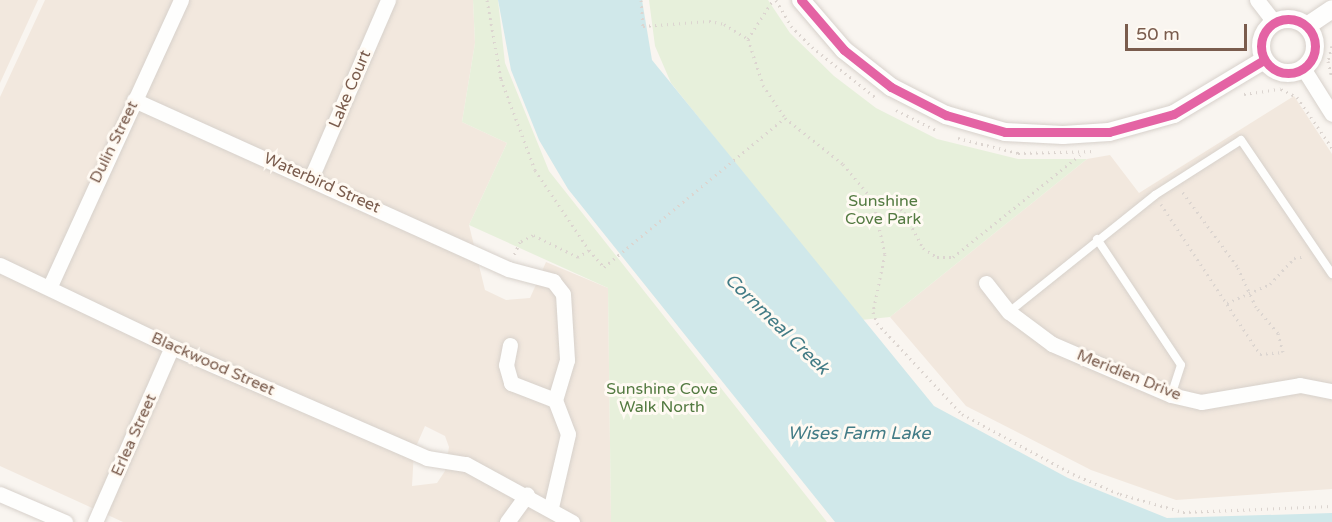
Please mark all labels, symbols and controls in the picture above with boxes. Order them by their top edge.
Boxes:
scale bar [1128,12,1250,50]
text: 50 m [1136,23,1180,45]
street label: Lake Court [325,47,375,131]
street label: Dulin Street [86,98,142,186]
street label: Waterbird Street [261,149,383,217]
park label: Sunshine Cove Park [845,191,921,229]
water label: Cornmeal Creek [721,269,833,379]
street label: Blackwood Street [148,328,278,400]
street label: Meridien Drive [1074,345,1184,405]
park label: Sunshine Cove Walk North [606,379,718,417]
street label: Erlea Street [107,391,161,479]
water label: Wises Farm Lake [788,422,930,444]

